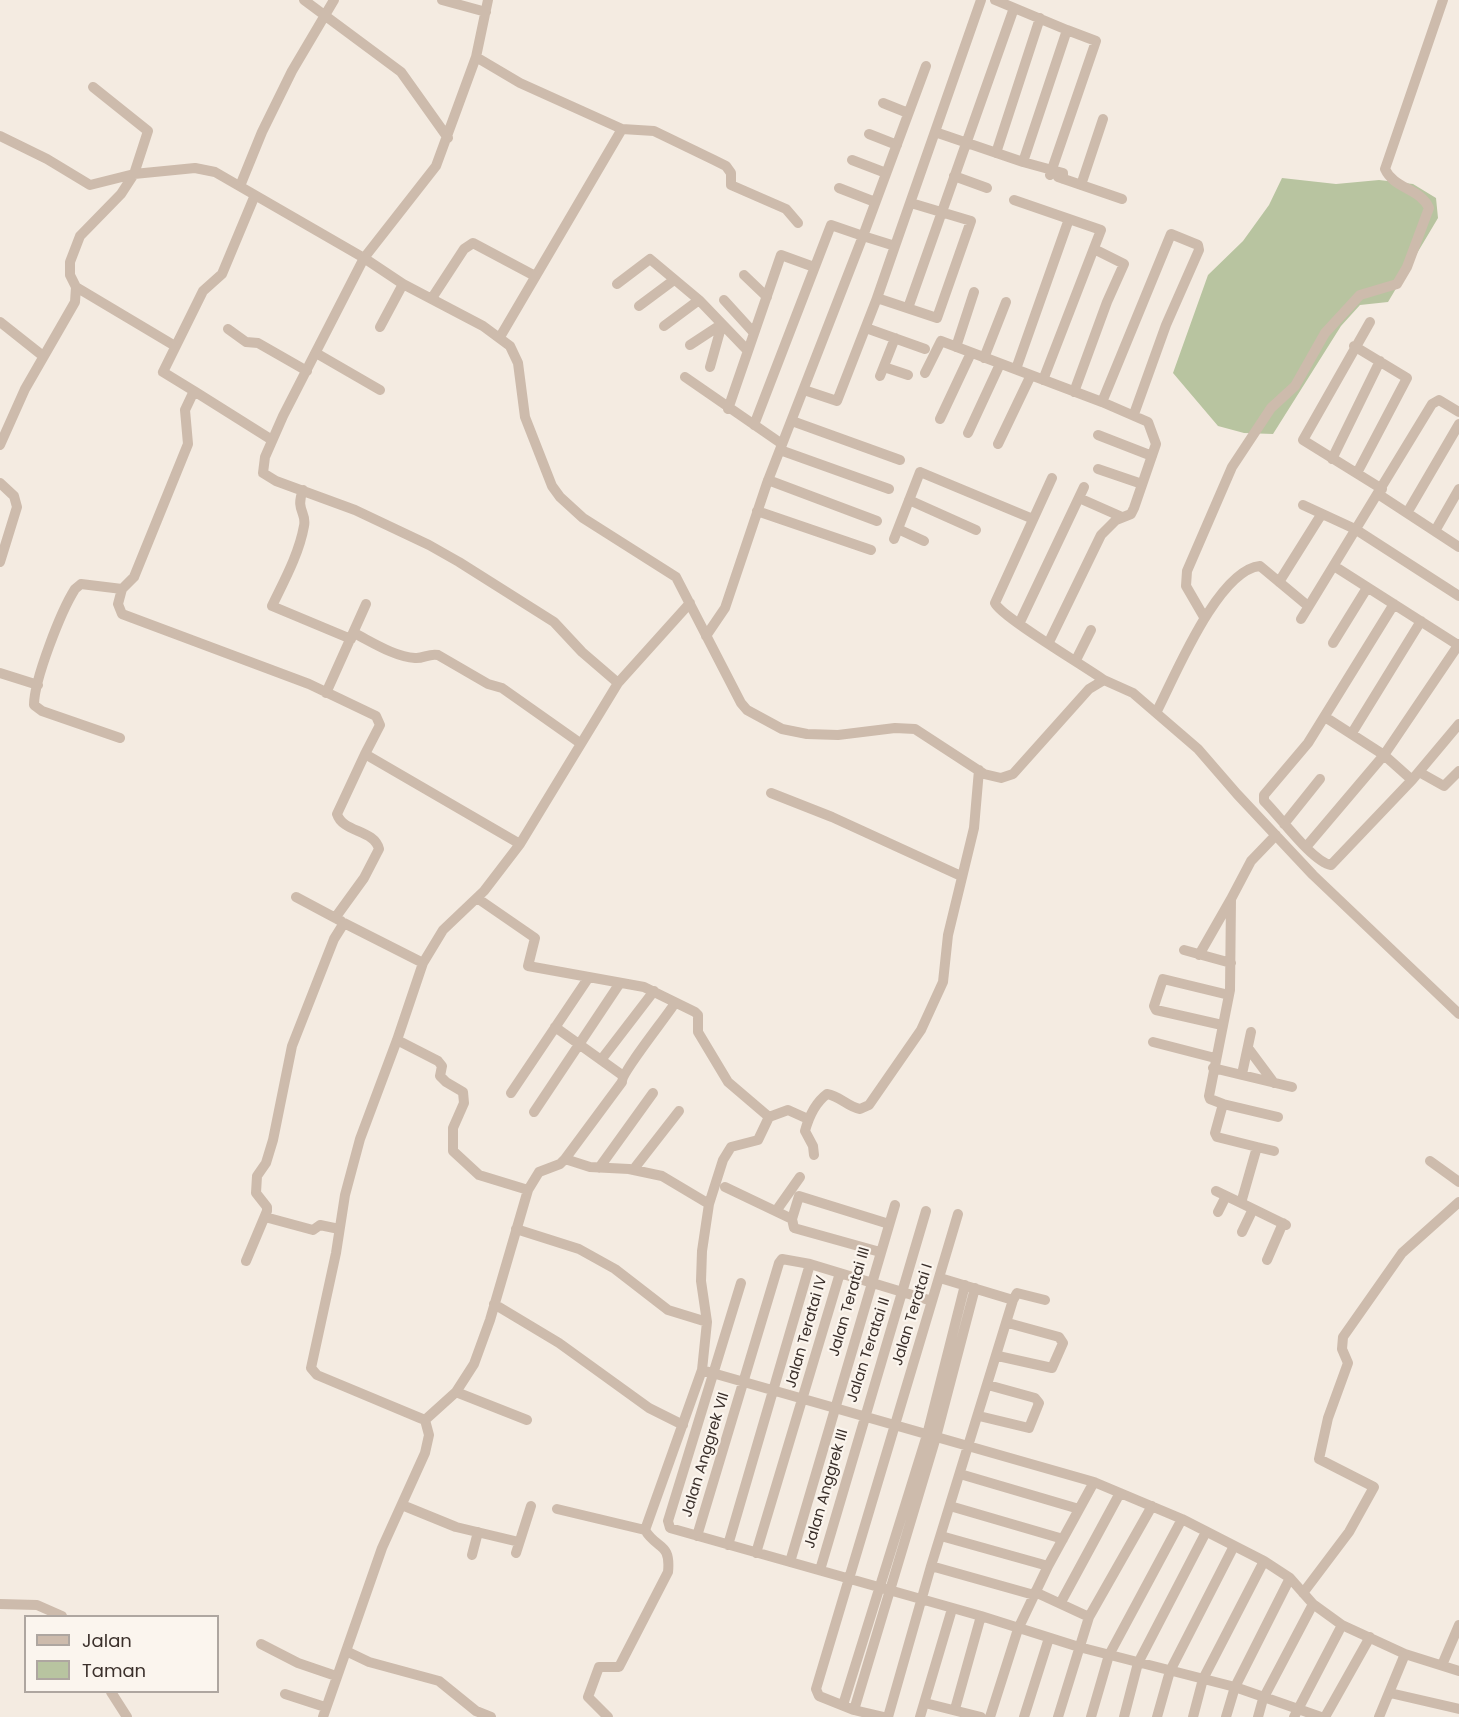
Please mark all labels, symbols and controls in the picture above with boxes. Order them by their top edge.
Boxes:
street label: Jalan Teratai III [826,1245,874,1359]
street label: Jalan Teratai I [889,1262,937,1368]
street label: Jalan Teratai IV [782,1274,832,1390]
street label: Jalan Teratai II [844,1295,894,1405]
street label: Jalan Anggrek VII [678,1390,734,1520]
street label: Jalan Anggrek III [801,1427,853,1551]
legend [24,1615,219,1693]
text: Jalan [82,1628,132,1653]
text: Taman [82,1658,146,1683]

